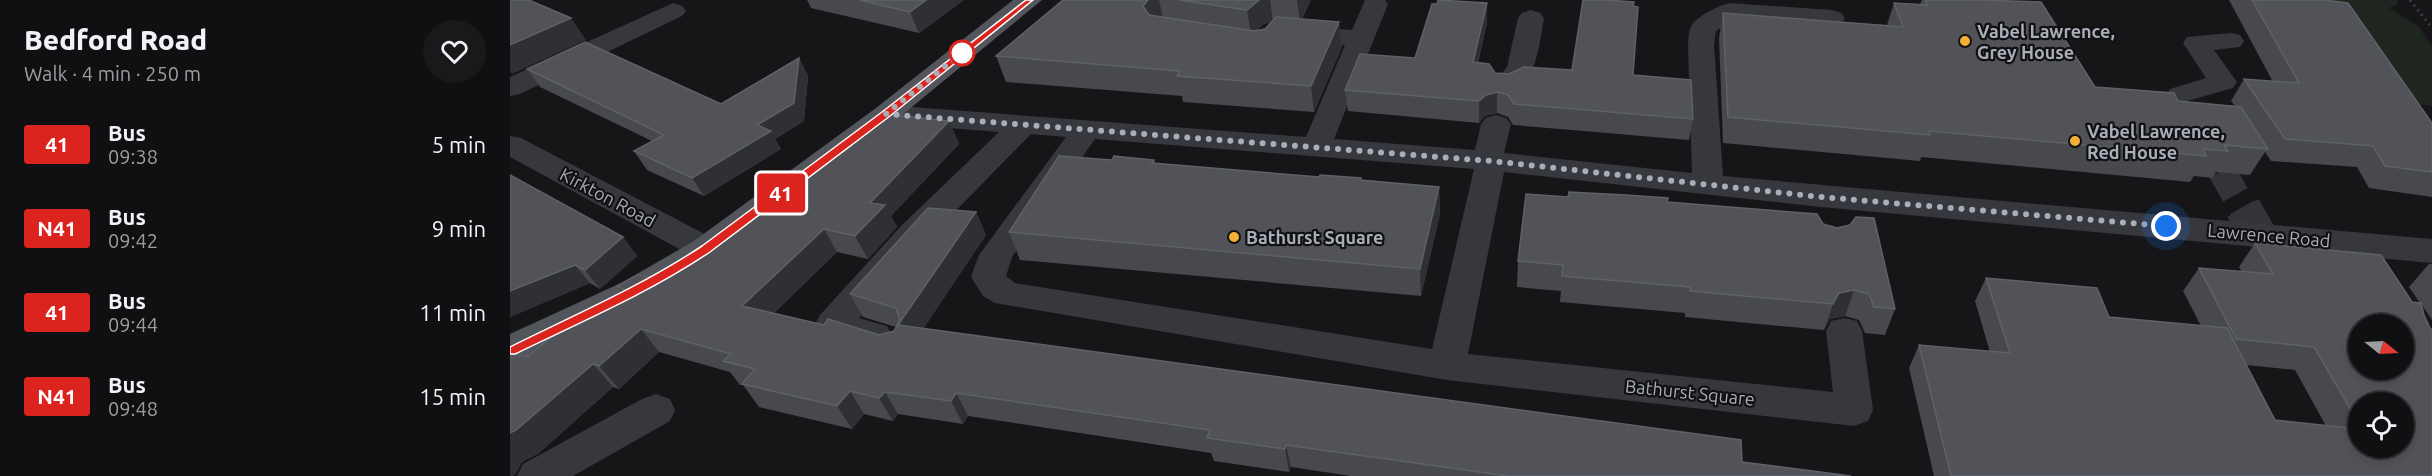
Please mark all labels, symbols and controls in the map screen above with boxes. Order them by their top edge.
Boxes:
button: heart [423,20,486,83]
place label: Vabel Lawrence, Grey House [1977,21,2115,62]
text: Bedford Road [24,24,207,55]
marker: Vabel Lawrence, Grey House [1958,34,1972,48]
unlabelled marker [949,40,975,66]
text: Walk · 4 min · 250 m [24,62,201,85]
text: Bus [108,120,146,145]
place label: Vabel Lawrence, Red House [2087,121,2225,162]
text: 41 [45,132,69,156]
text: 5 min [432,132,486,157]
marker: Vabel Lawrence, Red House [2068,134,2082,148]
text: 09:38 [108,145,158,168]
street label: Kirkton Road [557,164,659,230]
line badge: 41 [754,174,808,212]
text: 41 [769,181,793,205]
text: Bus [108,204,146,229]
your location [2151,211,2181,241]
text: N41 [37,216,77,240]
text: 9 min [432,216,486,241]
street label: Lawrence Road [2207,220,2331,250]
place label: Bathurst Square [1246,227,1383,247]
text: 09:42 [108,229,158,252]
marker: Bathurst Square [1227,230,1241,244]
text: Bus [108,288,146,313]
text: 41 [45,300,69,324]
text: 11 min [419,300,486,325]
text: 09:44 [108,313,158,336]
north arrow [2348,314,2414,380]
map controls [2348,314,2414,458]
text: Bus [108,372,146,397]
street label: Bathurst Square [1624,375,1756,409]
text: N41 [37,384,77,408]
text: 15 min [419,384,486,409]
button: locate [2348,392,2414,458]
text: 09:48 [108,397,158,420]

